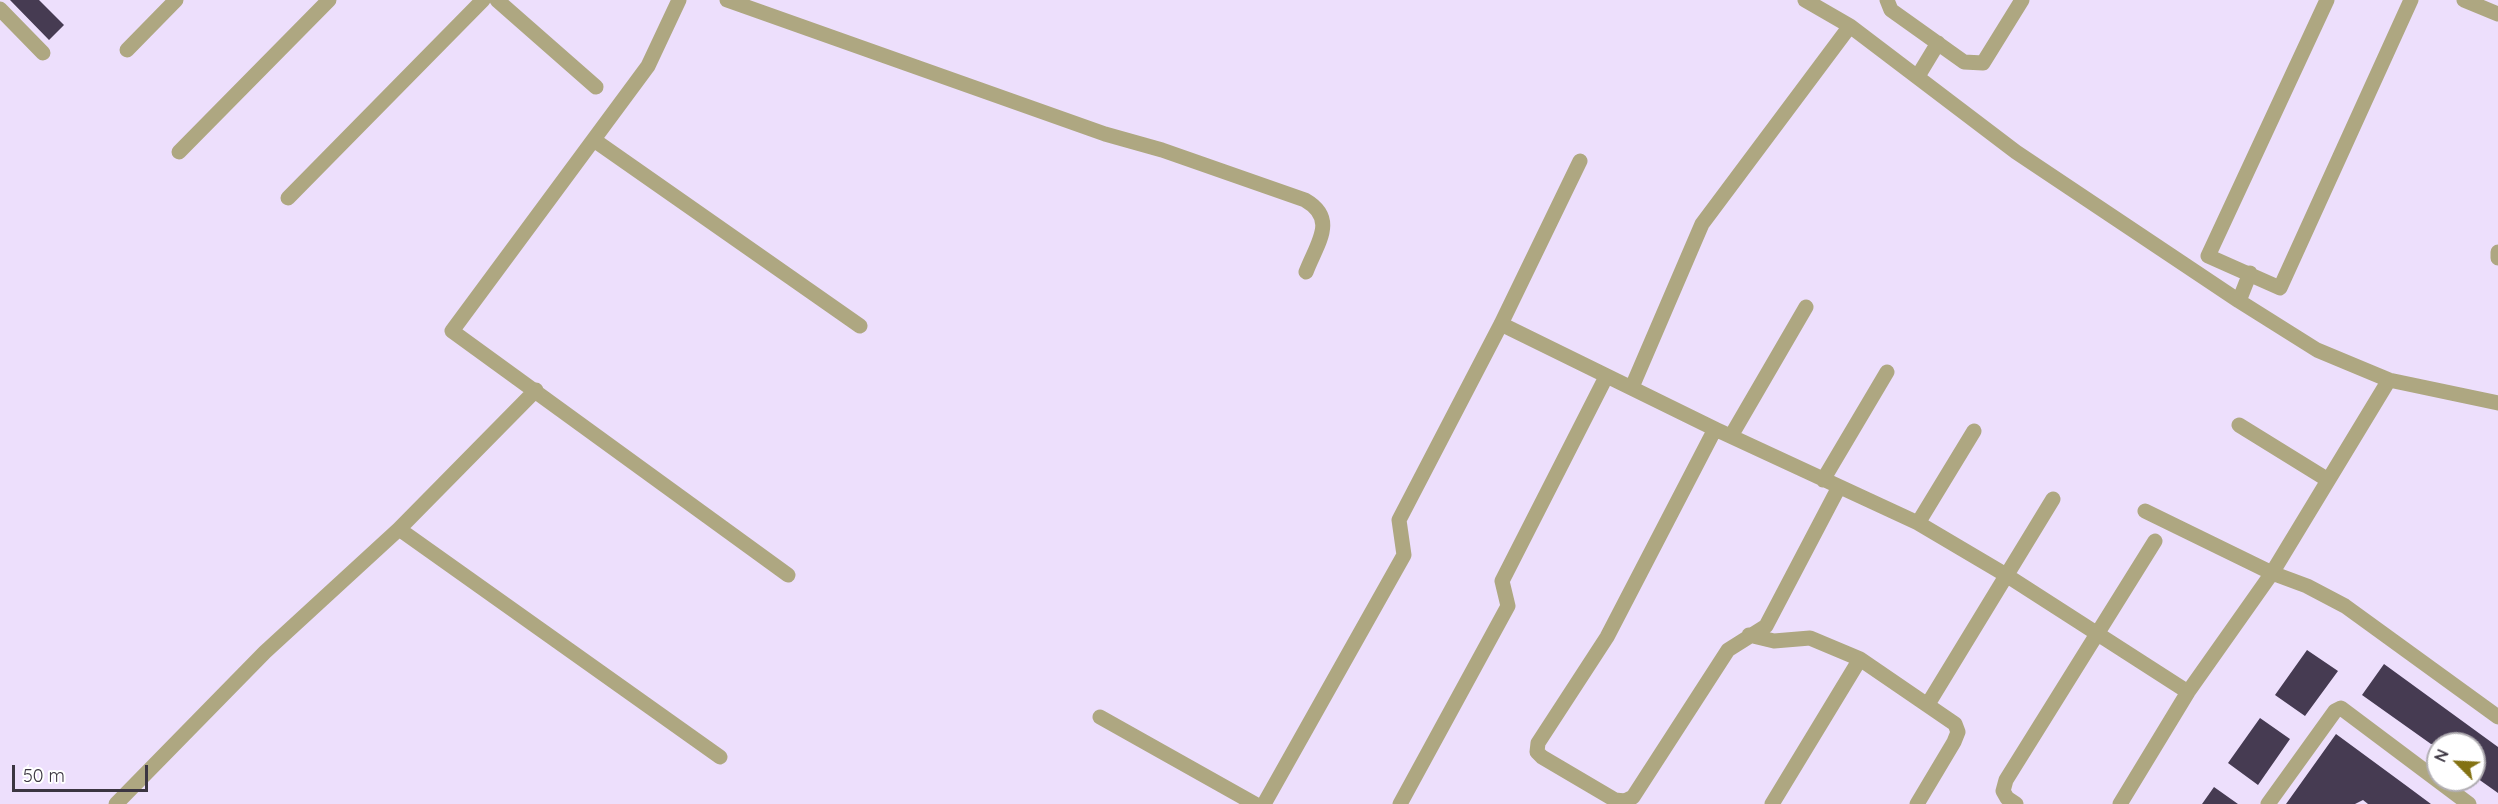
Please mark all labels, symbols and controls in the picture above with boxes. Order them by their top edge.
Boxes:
north arrow [2426,732,2486,792]
text: N [2430,746,2453,765]
scale bar [15,753,152,791]
text: 50 m [23,764,65,787]

